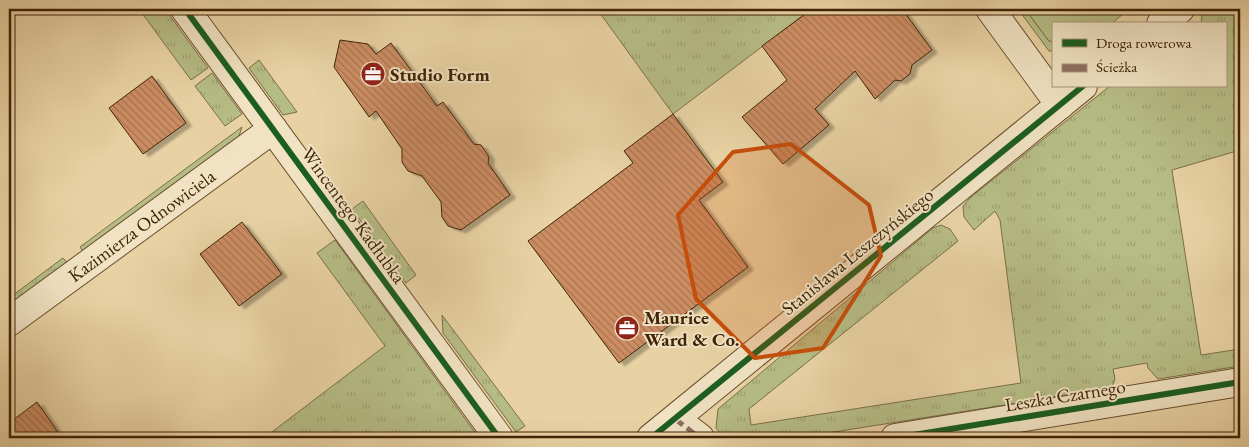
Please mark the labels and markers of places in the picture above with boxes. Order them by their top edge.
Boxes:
office icon: Studio Form [360,61,386,87]
place label: Studio Form [390,62,490,87]
place label: Maurice Ward & Co. [644,305,739,352]
office icon: Maurice Ward & Co. [614,315,640,341]

